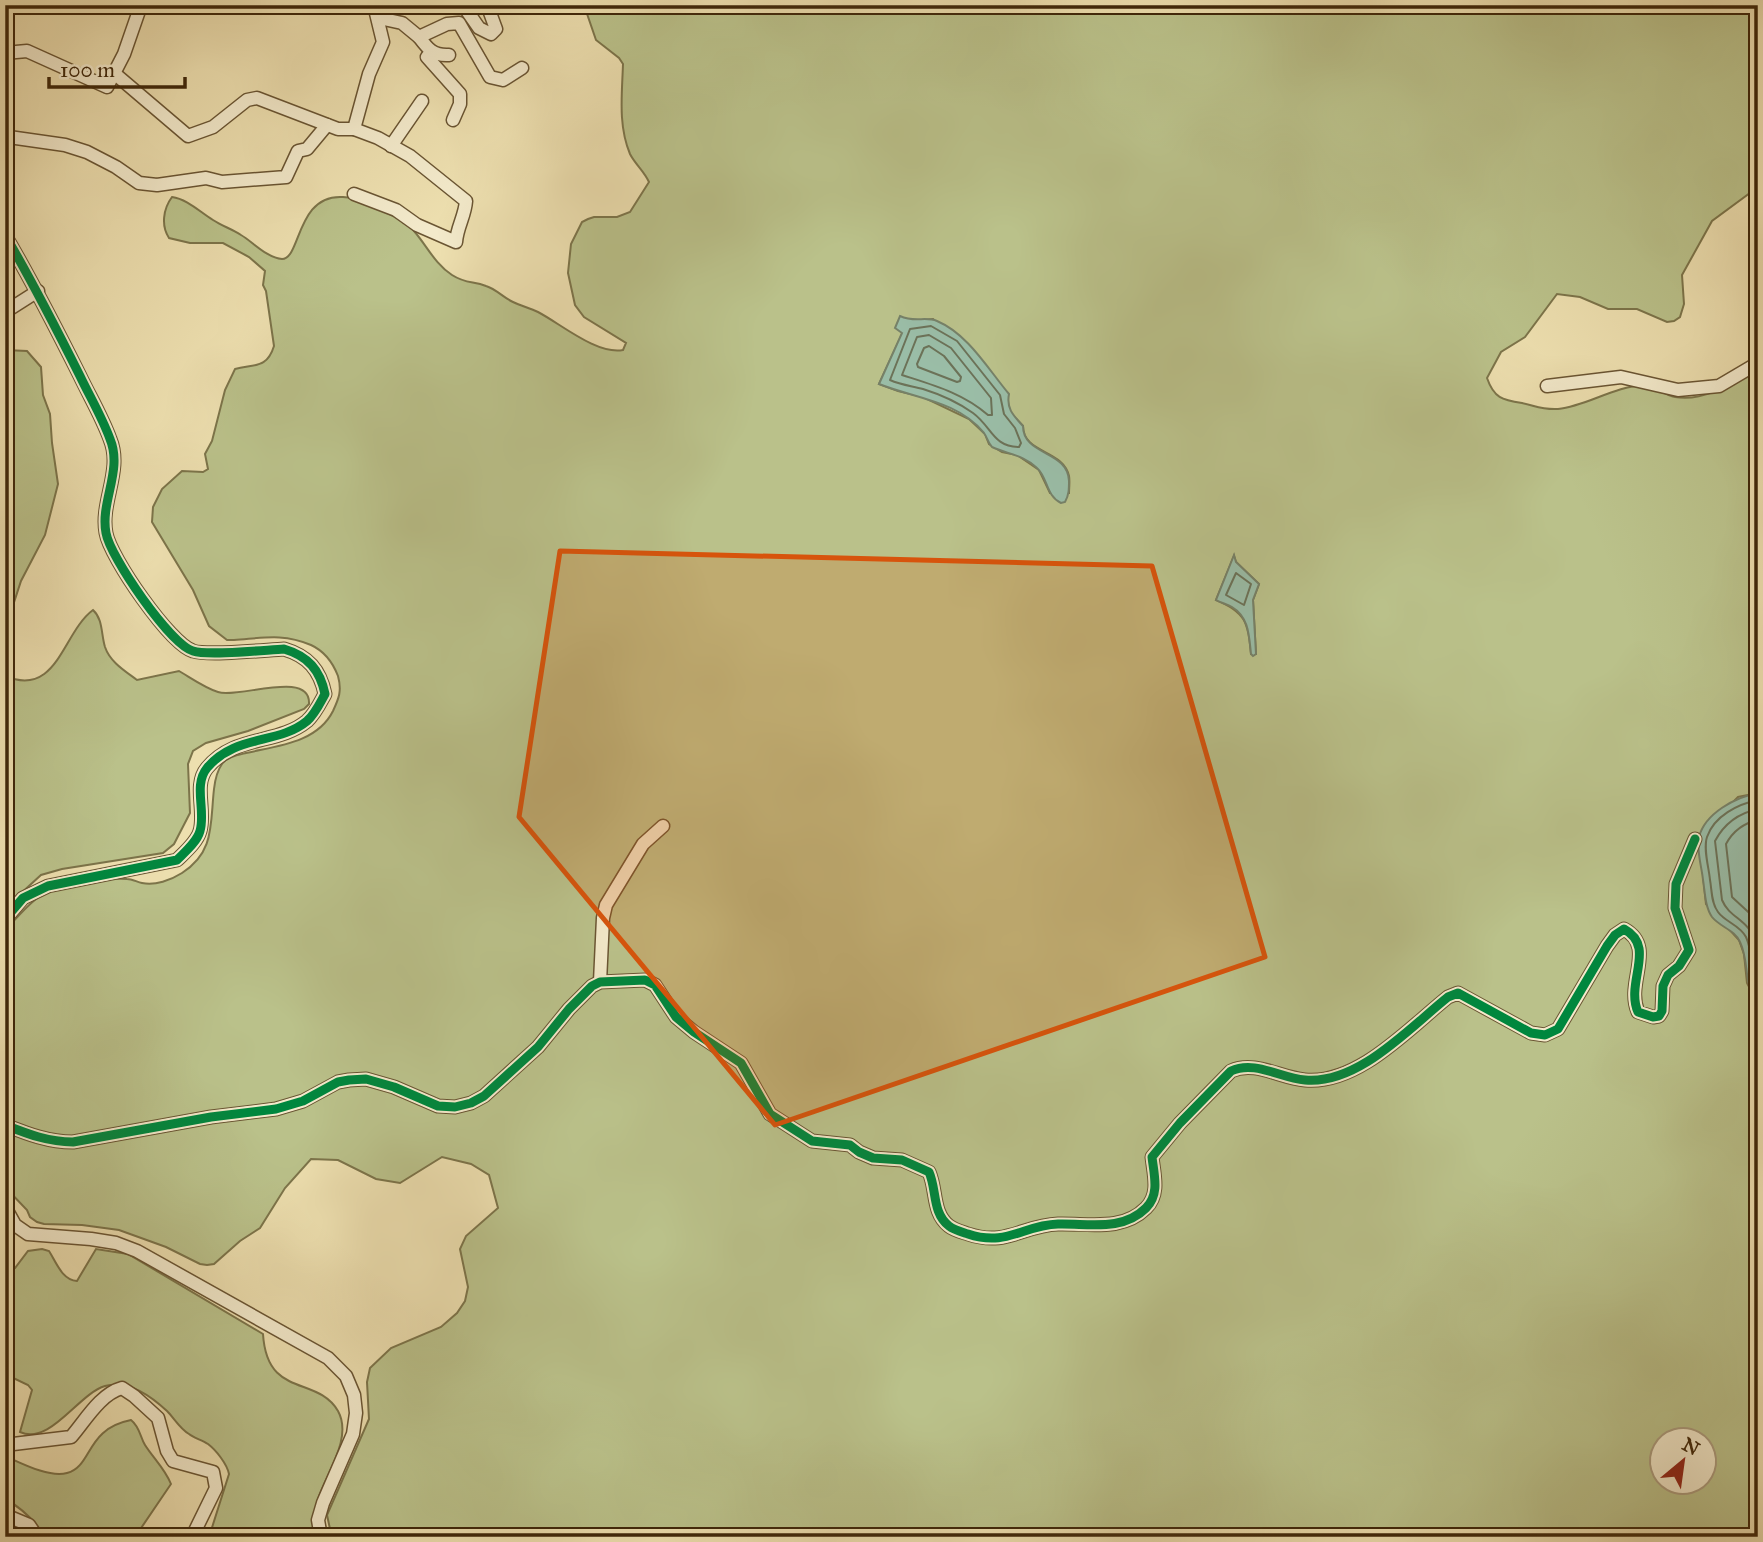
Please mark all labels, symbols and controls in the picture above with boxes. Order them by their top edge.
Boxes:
scale bar [49,46,186,90]
text: 100 m [60,57,115,83]
north arrow [1648,1426,1718,1496]
text: N [1678,1433,1704,1461]

